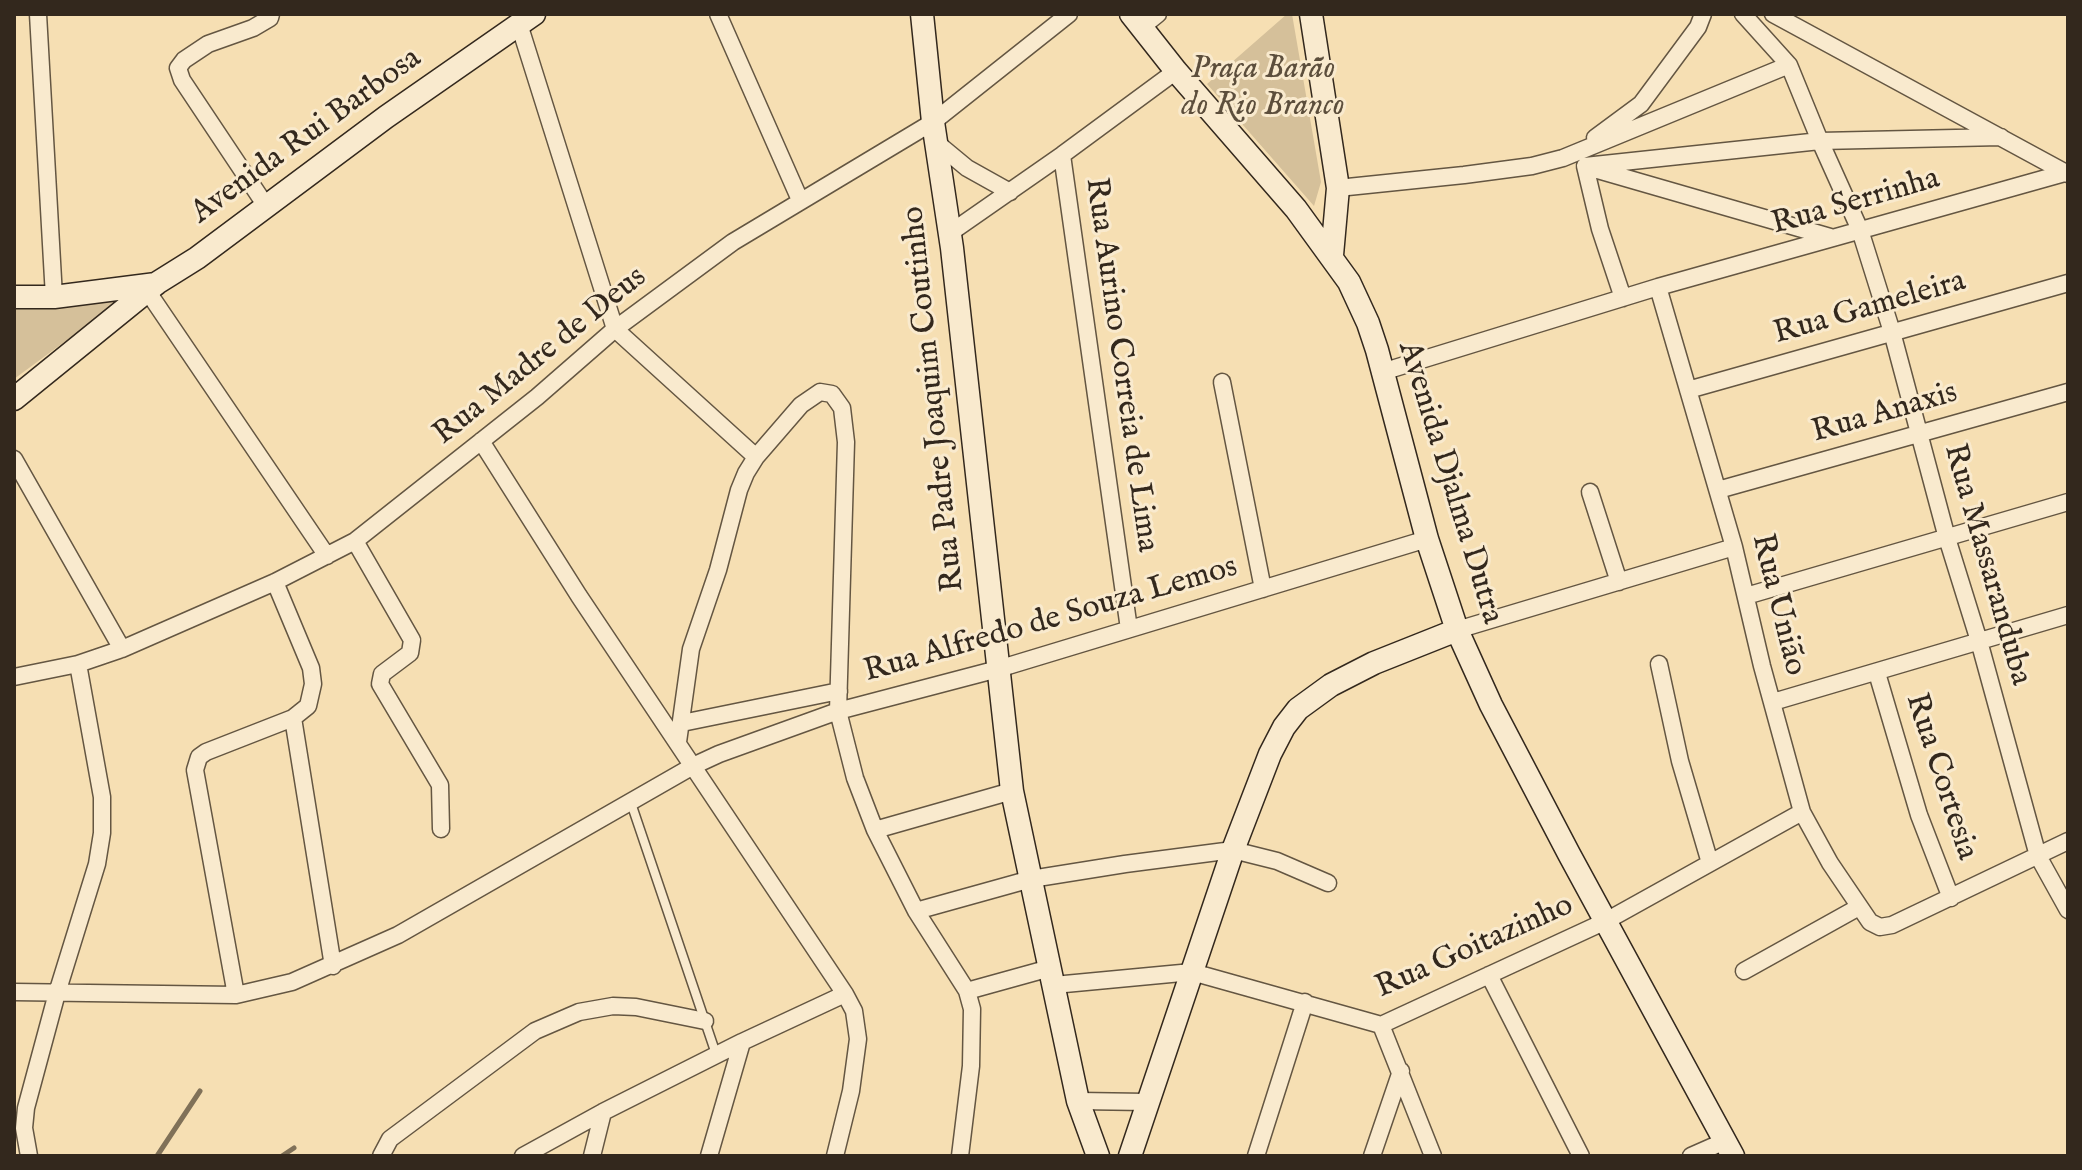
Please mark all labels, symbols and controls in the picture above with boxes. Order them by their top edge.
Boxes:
street label: Avenida Rui Barbosa [184,40,430,234]
park label: Praça Barão do Rio Branco [1182,51,1344,126]
street label: Rua Serrinha [1768,161,1944,245]
street label: Rua Aurino Correia de Lima [1075,175,1165,555]
street label: Rua Padre Joaquim Coutinho [896,204,974,594]
street label: Rua Madre de Deus [427,259,655,455]
street label: Rua Gameleira [1770,263,1970,355]
street label: Avenida Djalma Dutra [1388,337,1510,629]
street label: Rua Anaxis [1808,375,1962,453]
street label: Rua Massaranduba [1933,440,2039,690]
street label: Rua União [1741,530,1813,680]
street label: Rua Alfredo de Souza Lemos [860,549,1242,693]
street label: Rua Cortesia [1895,689,1985,865]
street label: Rua Goitazinho [1370,887,1580,1009]

